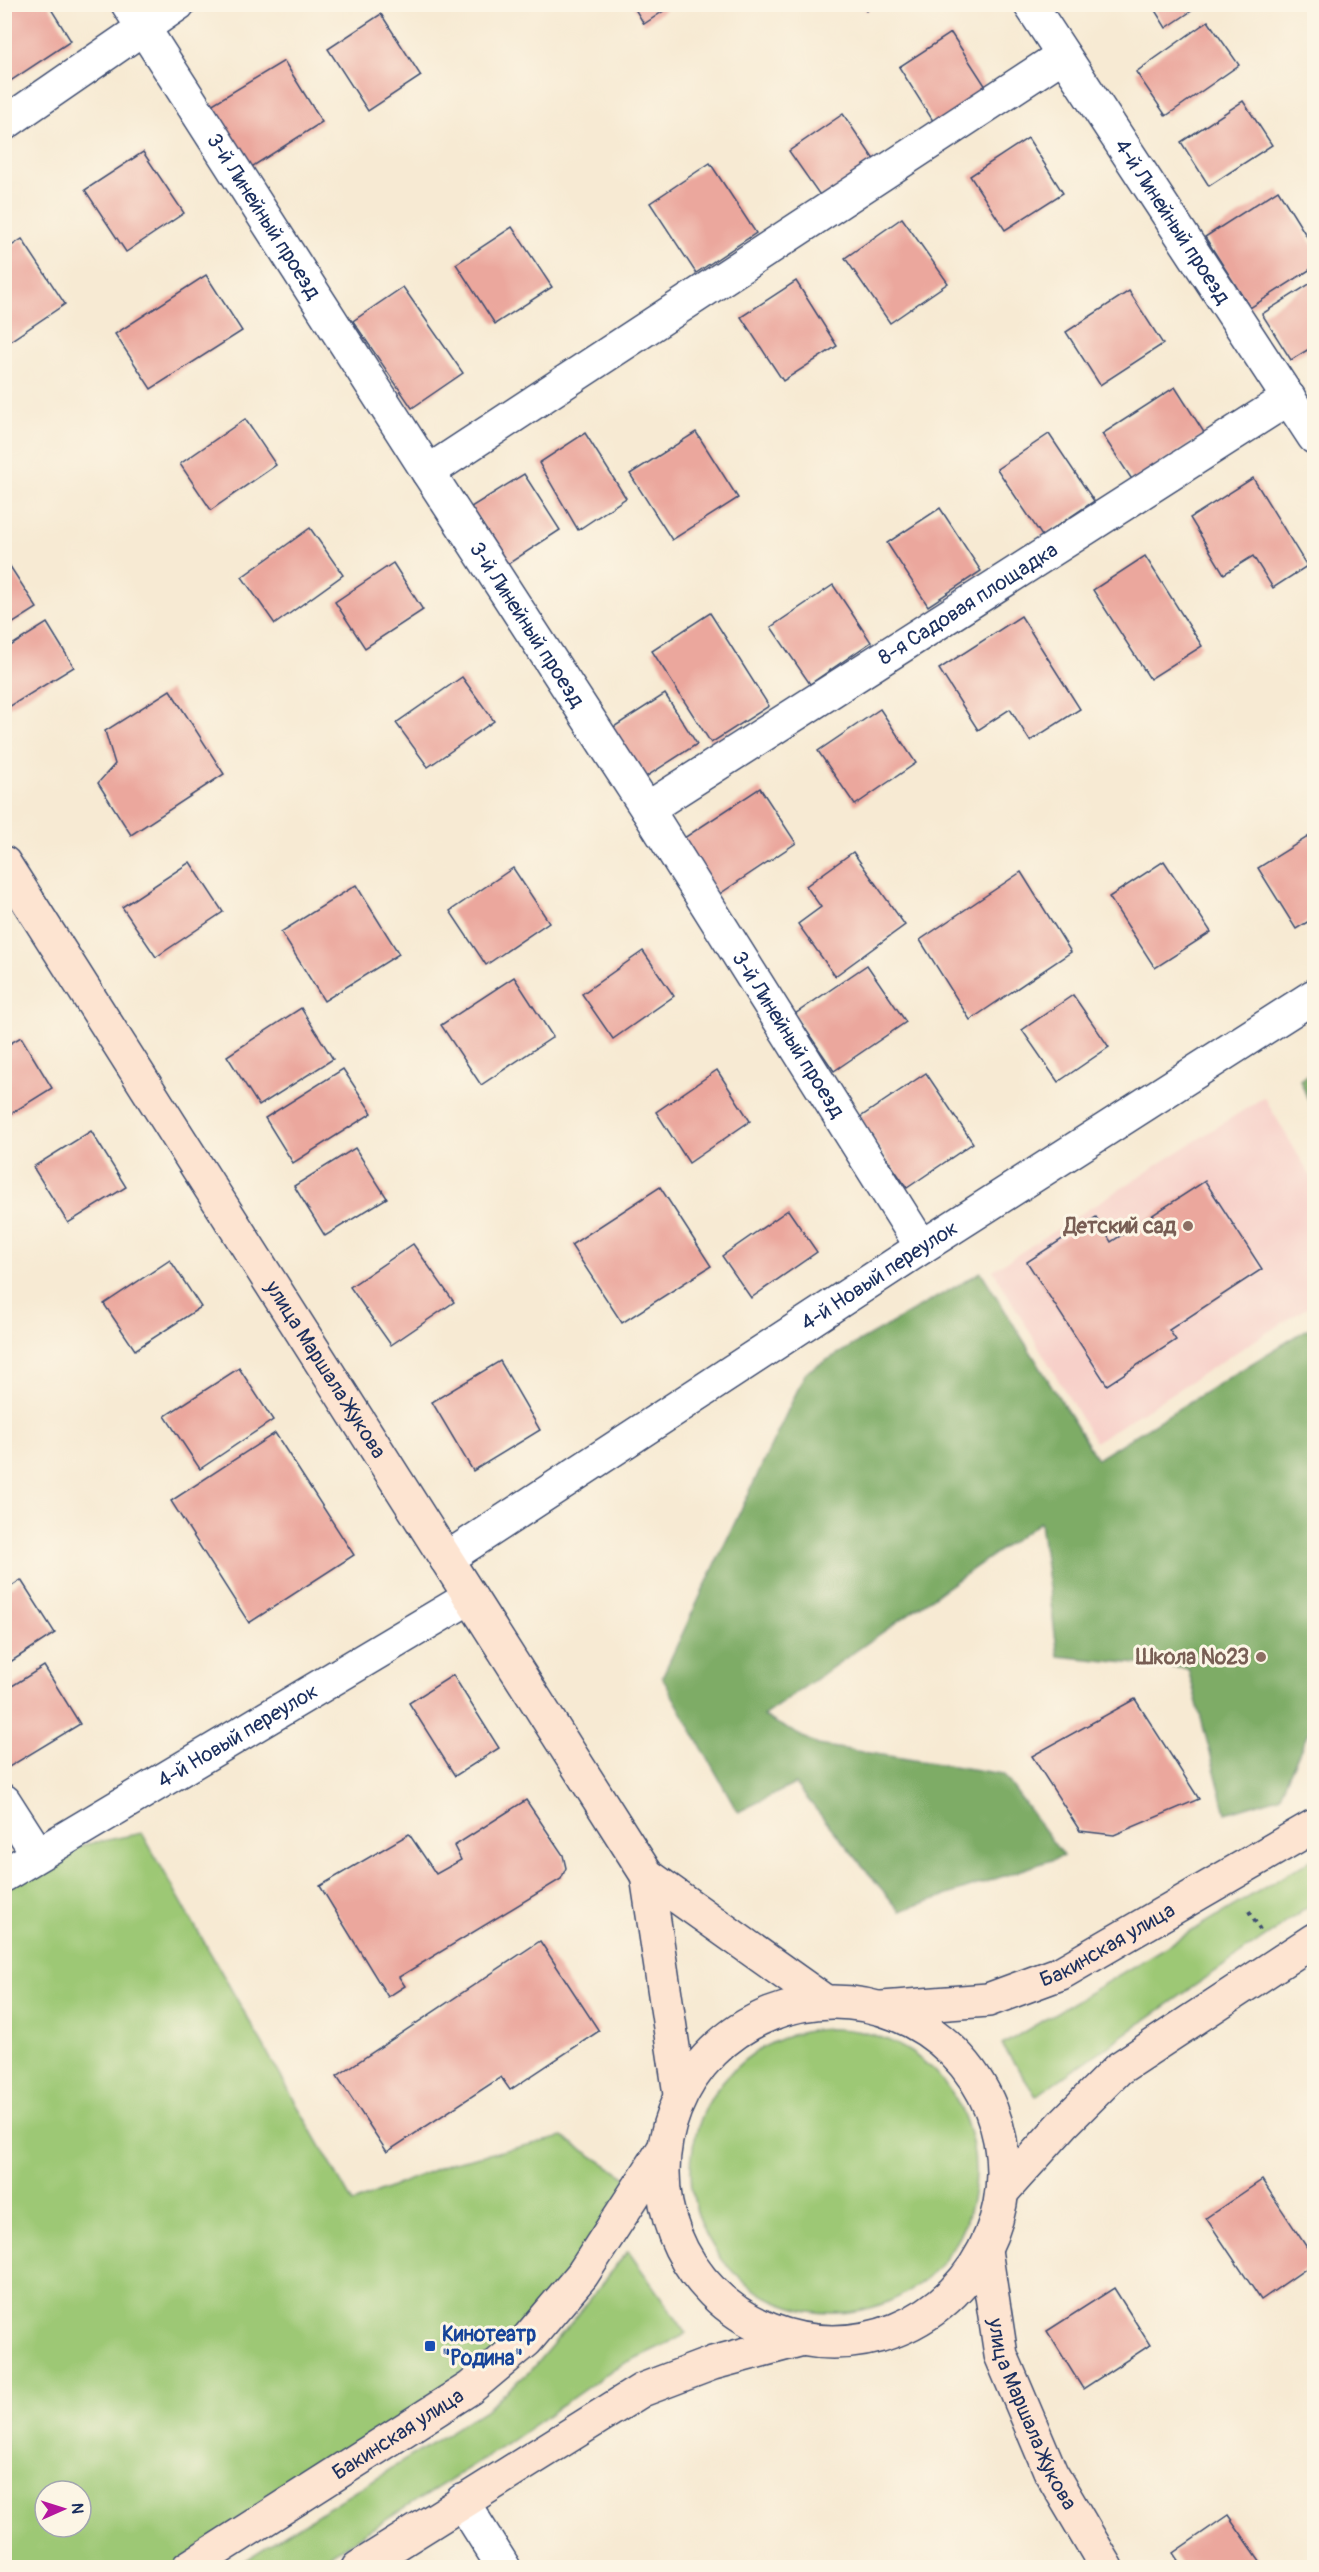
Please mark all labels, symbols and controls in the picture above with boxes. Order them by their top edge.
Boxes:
street label: 3-й Линейный проезд [200,128,327,305]
street label: 4-й Линейный проезд [1108,134,1236,310]
street label: 3-й Линейный проезд [463,537,591,713]
street label: 8-я Садовая площадка [873,537,1063,671]
street label: 3-й Линейный проезд [726,946,851,1123]
place label: Детский сад [1062,1213,1176,1240]
street label: 4-й Новый переулок [796,1214,963,1337]
marker: Детский сад [1181,1219,1195,1233]
street label: улица Маршала Жукова [258,1275,392,1464]
place label: Школа №23 [1135,1644,1249,1671]
marker: Школа №23 [1254,1650,1268,1664]
street label: 4-й Новый переулок [153,1678,323,1794]
street label: Бакинская улица [1036,1897,1180,1994]
street label: улица Маршала Жукова [981,2316,1083,2515]
place label: Кинотеатр "Родина" [442,2321,536,2372]
marker: Кинотеатр "Родина" [423,2339,437,2353]
street label: Бакинская улица [327,2382,469,2486]
north arrow [33,2479,93,2539]
text: N [67,2502,87,2514]

